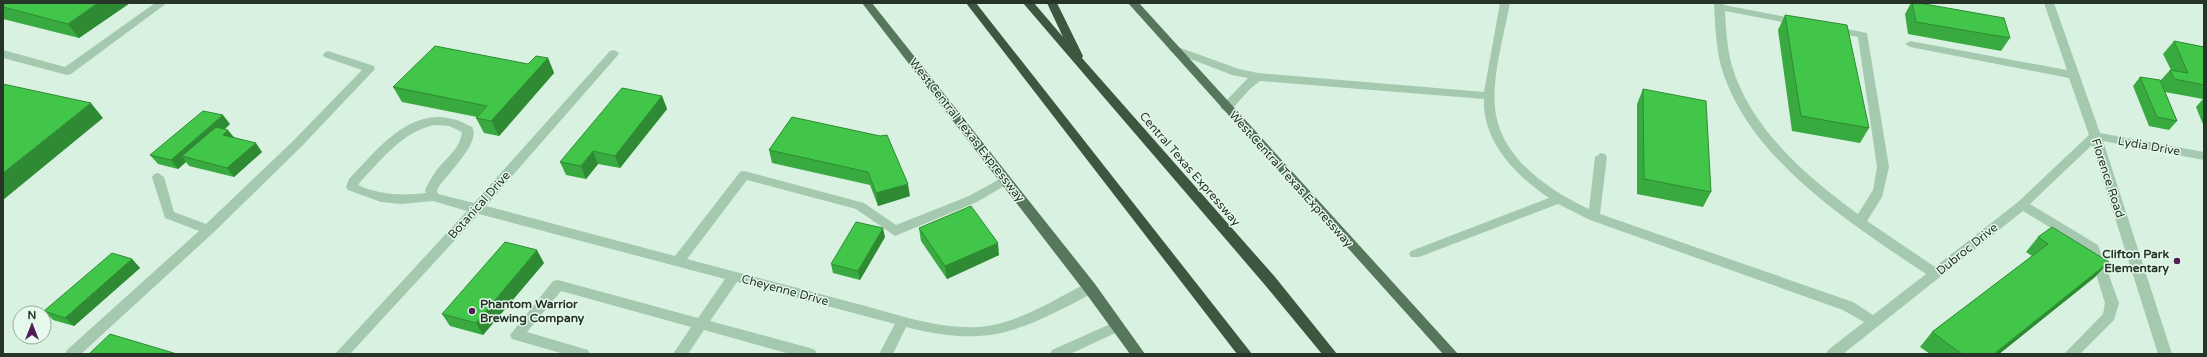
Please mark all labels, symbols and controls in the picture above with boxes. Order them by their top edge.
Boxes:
street label: West Central Texas Expressway [907,55,1028,205]
street label: West Central Texas Expressway [1226,108,1356,250]
street label: Central Texas Expressway [1137,109,1244,229]
street label: Lydia Drive [2117,134,2182,158]
street label: Florence Road [2089,137,2127,219]
street label: Botanical Drive [445,168,513,242]
street label: Dubroc Drive [1934,220,2001,278]
place label: Clifton Park Elementary [2102,247,2170,276]
marker: Clifton Park Elementary [2172,256,2182,266]
street label: Cheyenne Drive [740,272,830,308]
place label: Phantom Warrior Brewing Company [480,297,585,326]
north arrow [12,305,52,345]
marker: Phantom Warrior Brewing Company [467,306,477,316]
text: N [28,309,36,322]

